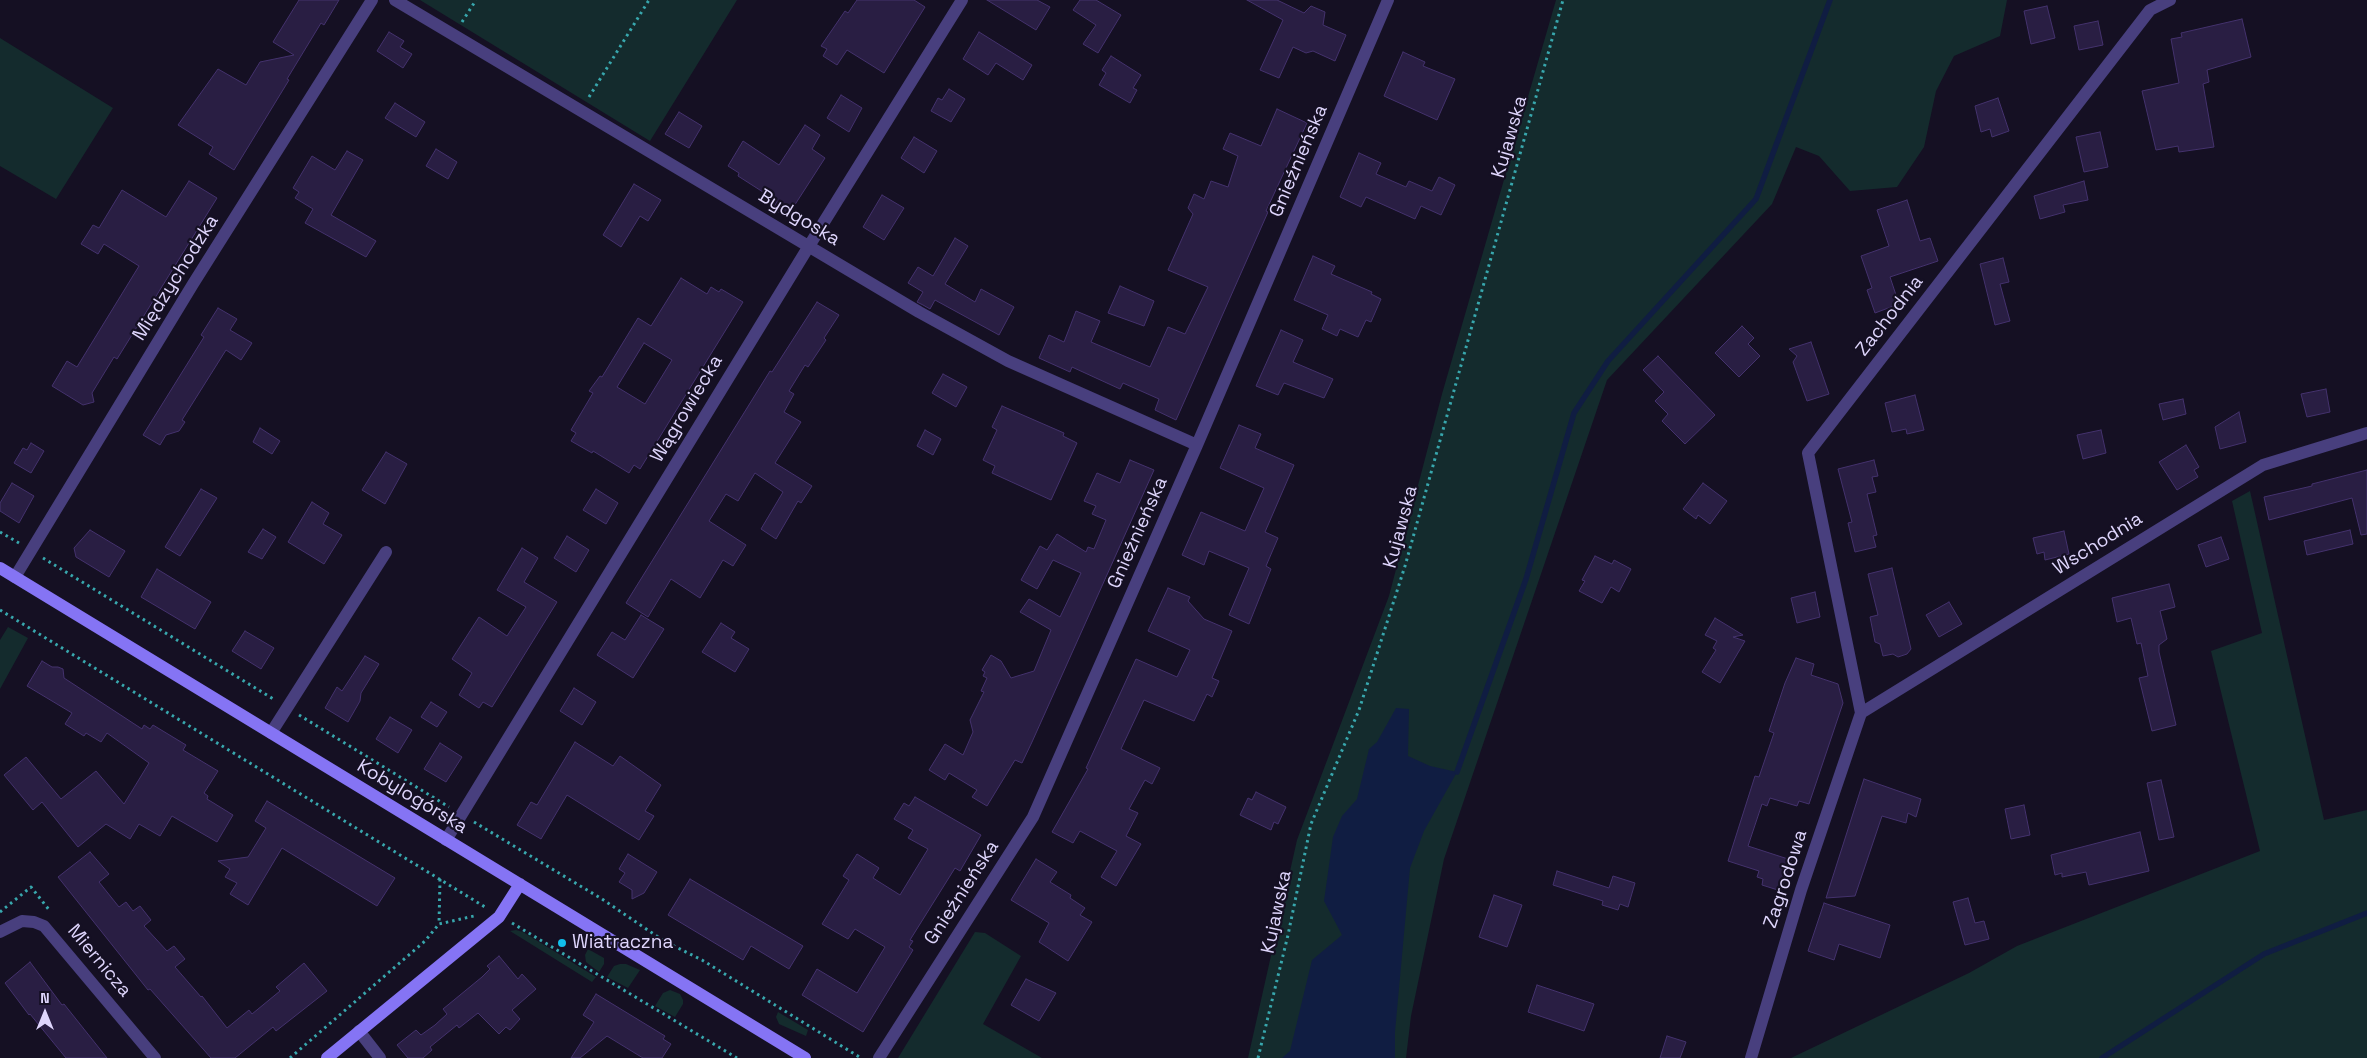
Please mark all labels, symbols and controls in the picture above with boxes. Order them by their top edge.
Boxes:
street label: Kujawska [1487,93,1533,181]
street label: Gnieźnieńska [1265,101,1333,221]
street label: Bydgoska [754,185,844,251]
street label: Międzychodzka [128,211,224,345]
street label: Zachodnia [1852,271,1928,361]
street label: Wągrowiecka [646,351,728,467]
street label: Gnieźnieńska [1103,474,1173,592]
street label: Kujawska [1379,483,1423,571]
street label: Wschodnia [2049,508,2147,580]
street label: Kobylogórska [353,755,471,839]
street label: Zagrodowa [1759,827,1813,931]
street label: Gnieźnieńska [920,837,1004,949]
street label: Kujawska [1257,868,1297,956]
street label: Miernicza [62,920,136,1002]
place label: Wiatraczna [572,932,673,954]
marker: Wiatraczna [556,937,568,949]
north arrow [20,988,70,1038]
text: N [40,989,50,1007]

